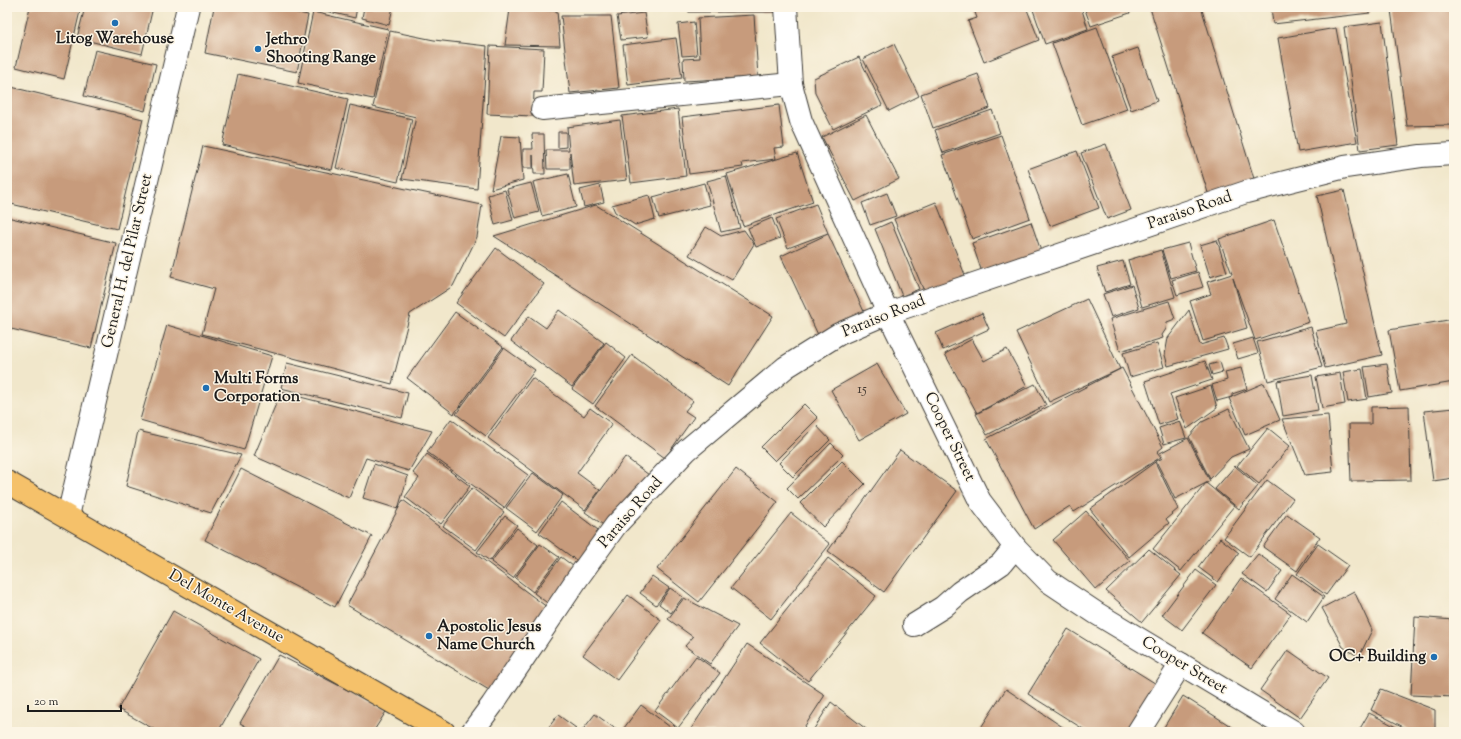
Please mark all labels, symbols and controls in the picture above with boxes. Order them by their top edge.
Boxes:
marker: Litog Warehouse [110,18,120,28]
place label: Litog Warehouse [56,28,174,51]
place label: Jethro Shooting Range [264,29,377,70]
marker: Jethro Shooting Range [253,44,263,54]
street label: General H. del Pilar Street [97,171,159,351]
street label: Paraiso Road [1145,186,1235,236]
street label: Paraiso Road [839,290,929,344]
place label: Multi Forms Corporation [214,368,301,409]
house number: 15 [857,380,867,400]
marker: Multi Forms Corporation [201,383,211,393]
street label: Cooper Street [917,388,981,486]
street label: Paraiso Road [593,472,669,554]
street label: Del Monte Avenue [164,564,288,650]
place label: Apostolic Jesus Name Church [437,616,541,657]
marker: Apostolic Jesus Name Church [424,631,434,641]
street label: Cooper Street [1137,631,1232,701]
place label: OC+ Building [1329,646,1426,669]
marker: OC+ Building [1429,652,1439,662]
scale bar [28,687,121,713]
text: 20 m [34,693,59,711]

